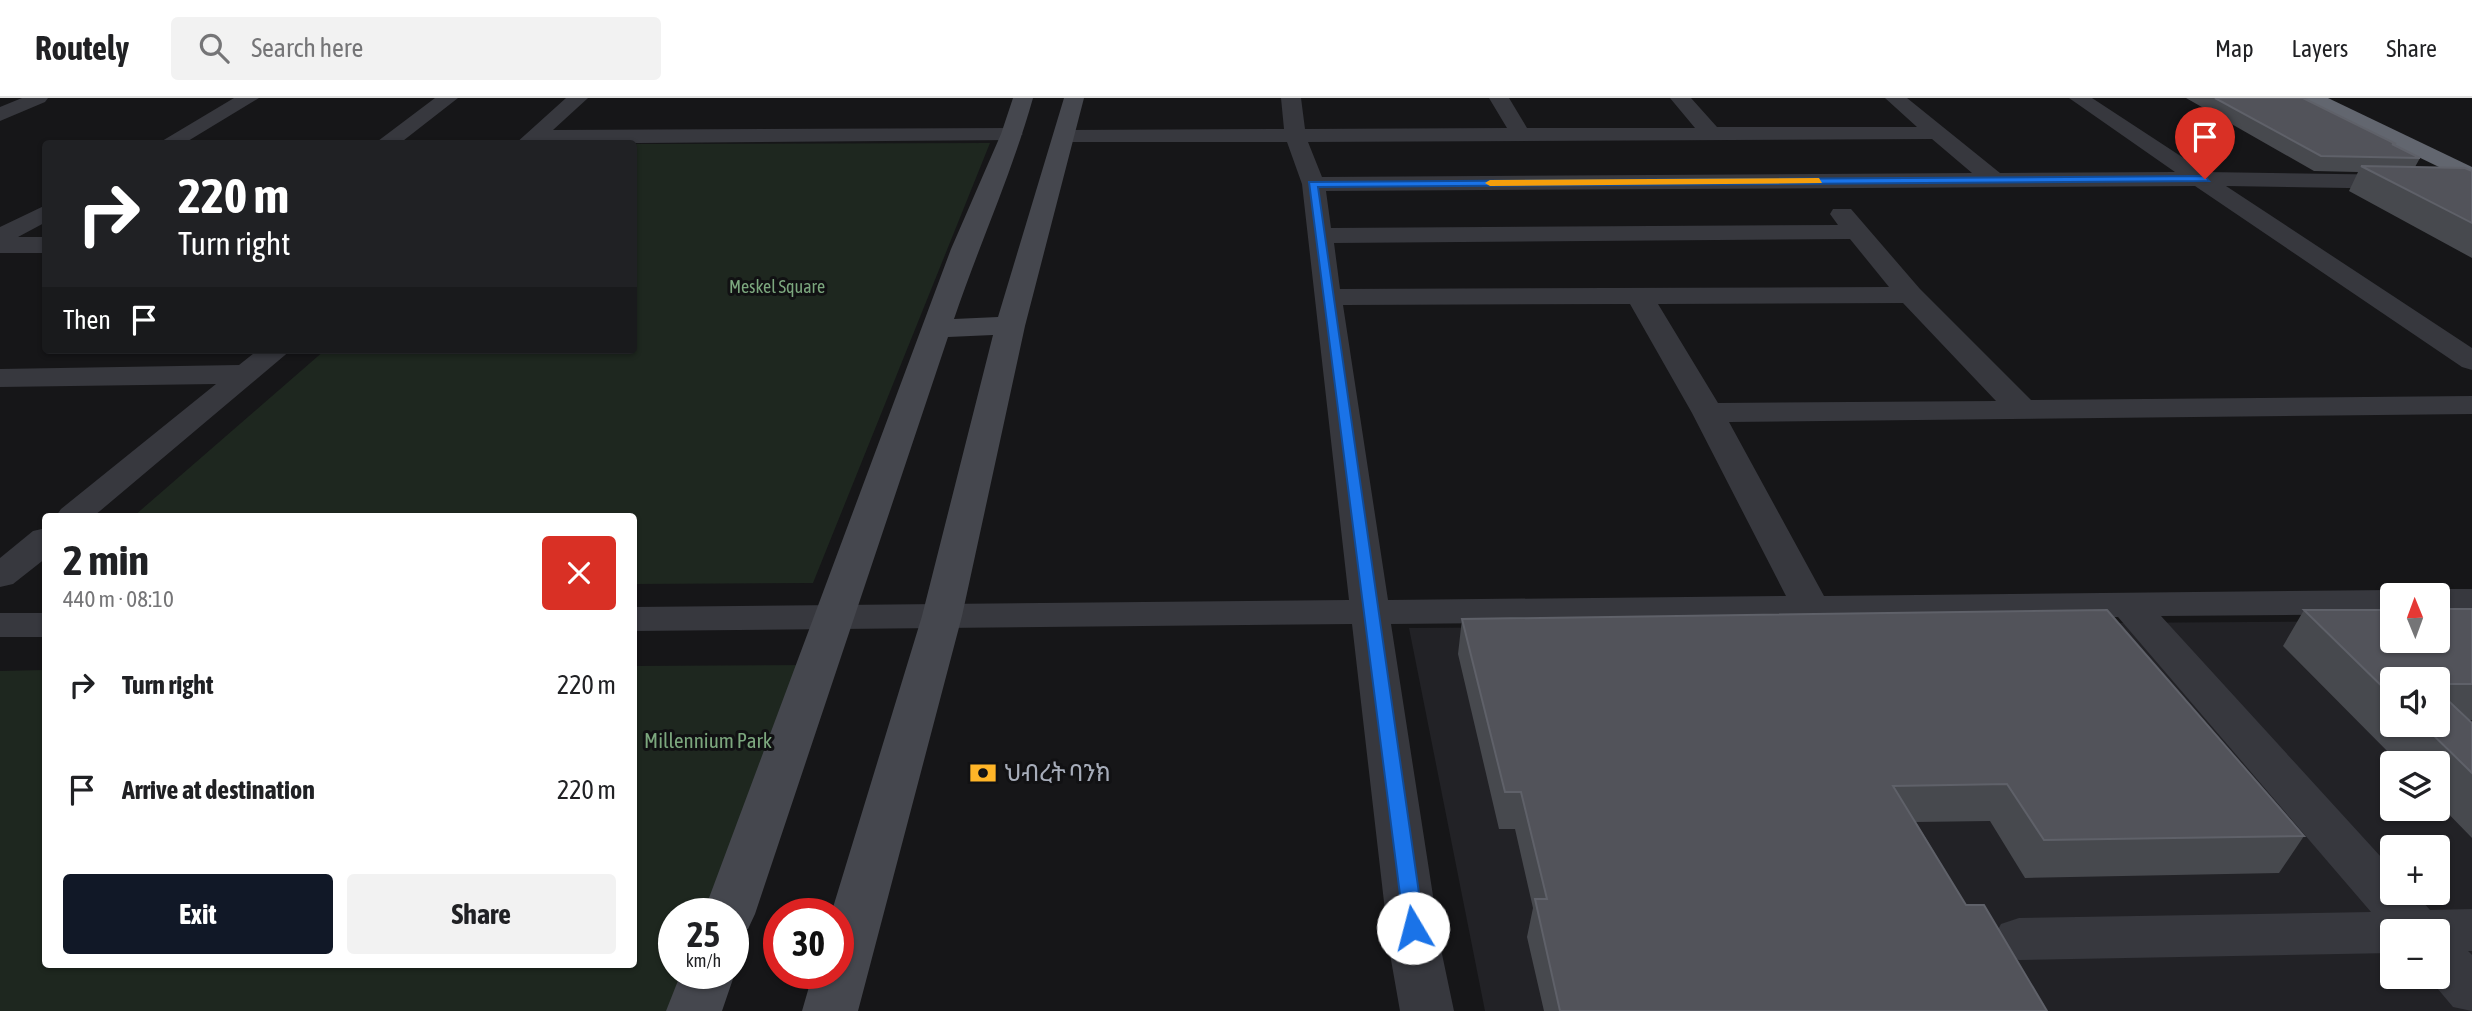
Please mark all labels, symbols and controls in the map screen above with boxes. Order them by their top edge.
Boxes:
search box [171,17,661,80]
text: Routely [35,29,129,67]
icon: search [195,29,233,67]
text: Search here [251,33,363,63]
text: Map [2215,35,2254,62]
text: Layers [2292,35,2348,62]
text: Share [2386,35,2437,62]
pin [2175,107,2235,179]
icon: arrive [2186,118,2224,156]
text: 220 m [178,167,289,223]
icon: right [63,168,154,259]
text: Turn right [178,225,291,262]
park label: Meskel Square [729,276,825,297]
icon: arrive [125,301,163,339]
text: Then [63,305,111,335]
text: 2 min [63,536,149,584]
button: close [542,536,616,610]
north arrow [2380,583,2450,653]
map controls [2380,583,2450,989]
text: 440 m · 08:10 [63,586,174,612]
icon: right [63,666,101,704]
button: sound [2380,667,2450,737]
text: Turn right [122,670,213,700]
text: 220 m [557,670,616,700]
park label: Millennium Park [644,728,772,752]
button: layers [2380,751,2450,821]
bank icon: ህብረት ባንክ [968,758,998,788]
place label: ህብረት ባንክ [1004,759,1111,786]
icon: arrive [63,771,101,809]
text: Arrive at destination [122,775,315,805]
text: 220 m [557,775,616,805]
button: + [2380,835,2450,905]
button: Exit [63,874,333,954]
button: Share [347,874,616,954]
position arrow [1376,891,1450,965]
speed limit sign: 30 [763,898,854,989]
text: 25 [687,914,720,954]
button: − [2380,919,2450,989]
text: km/h [686,950,721,971]

